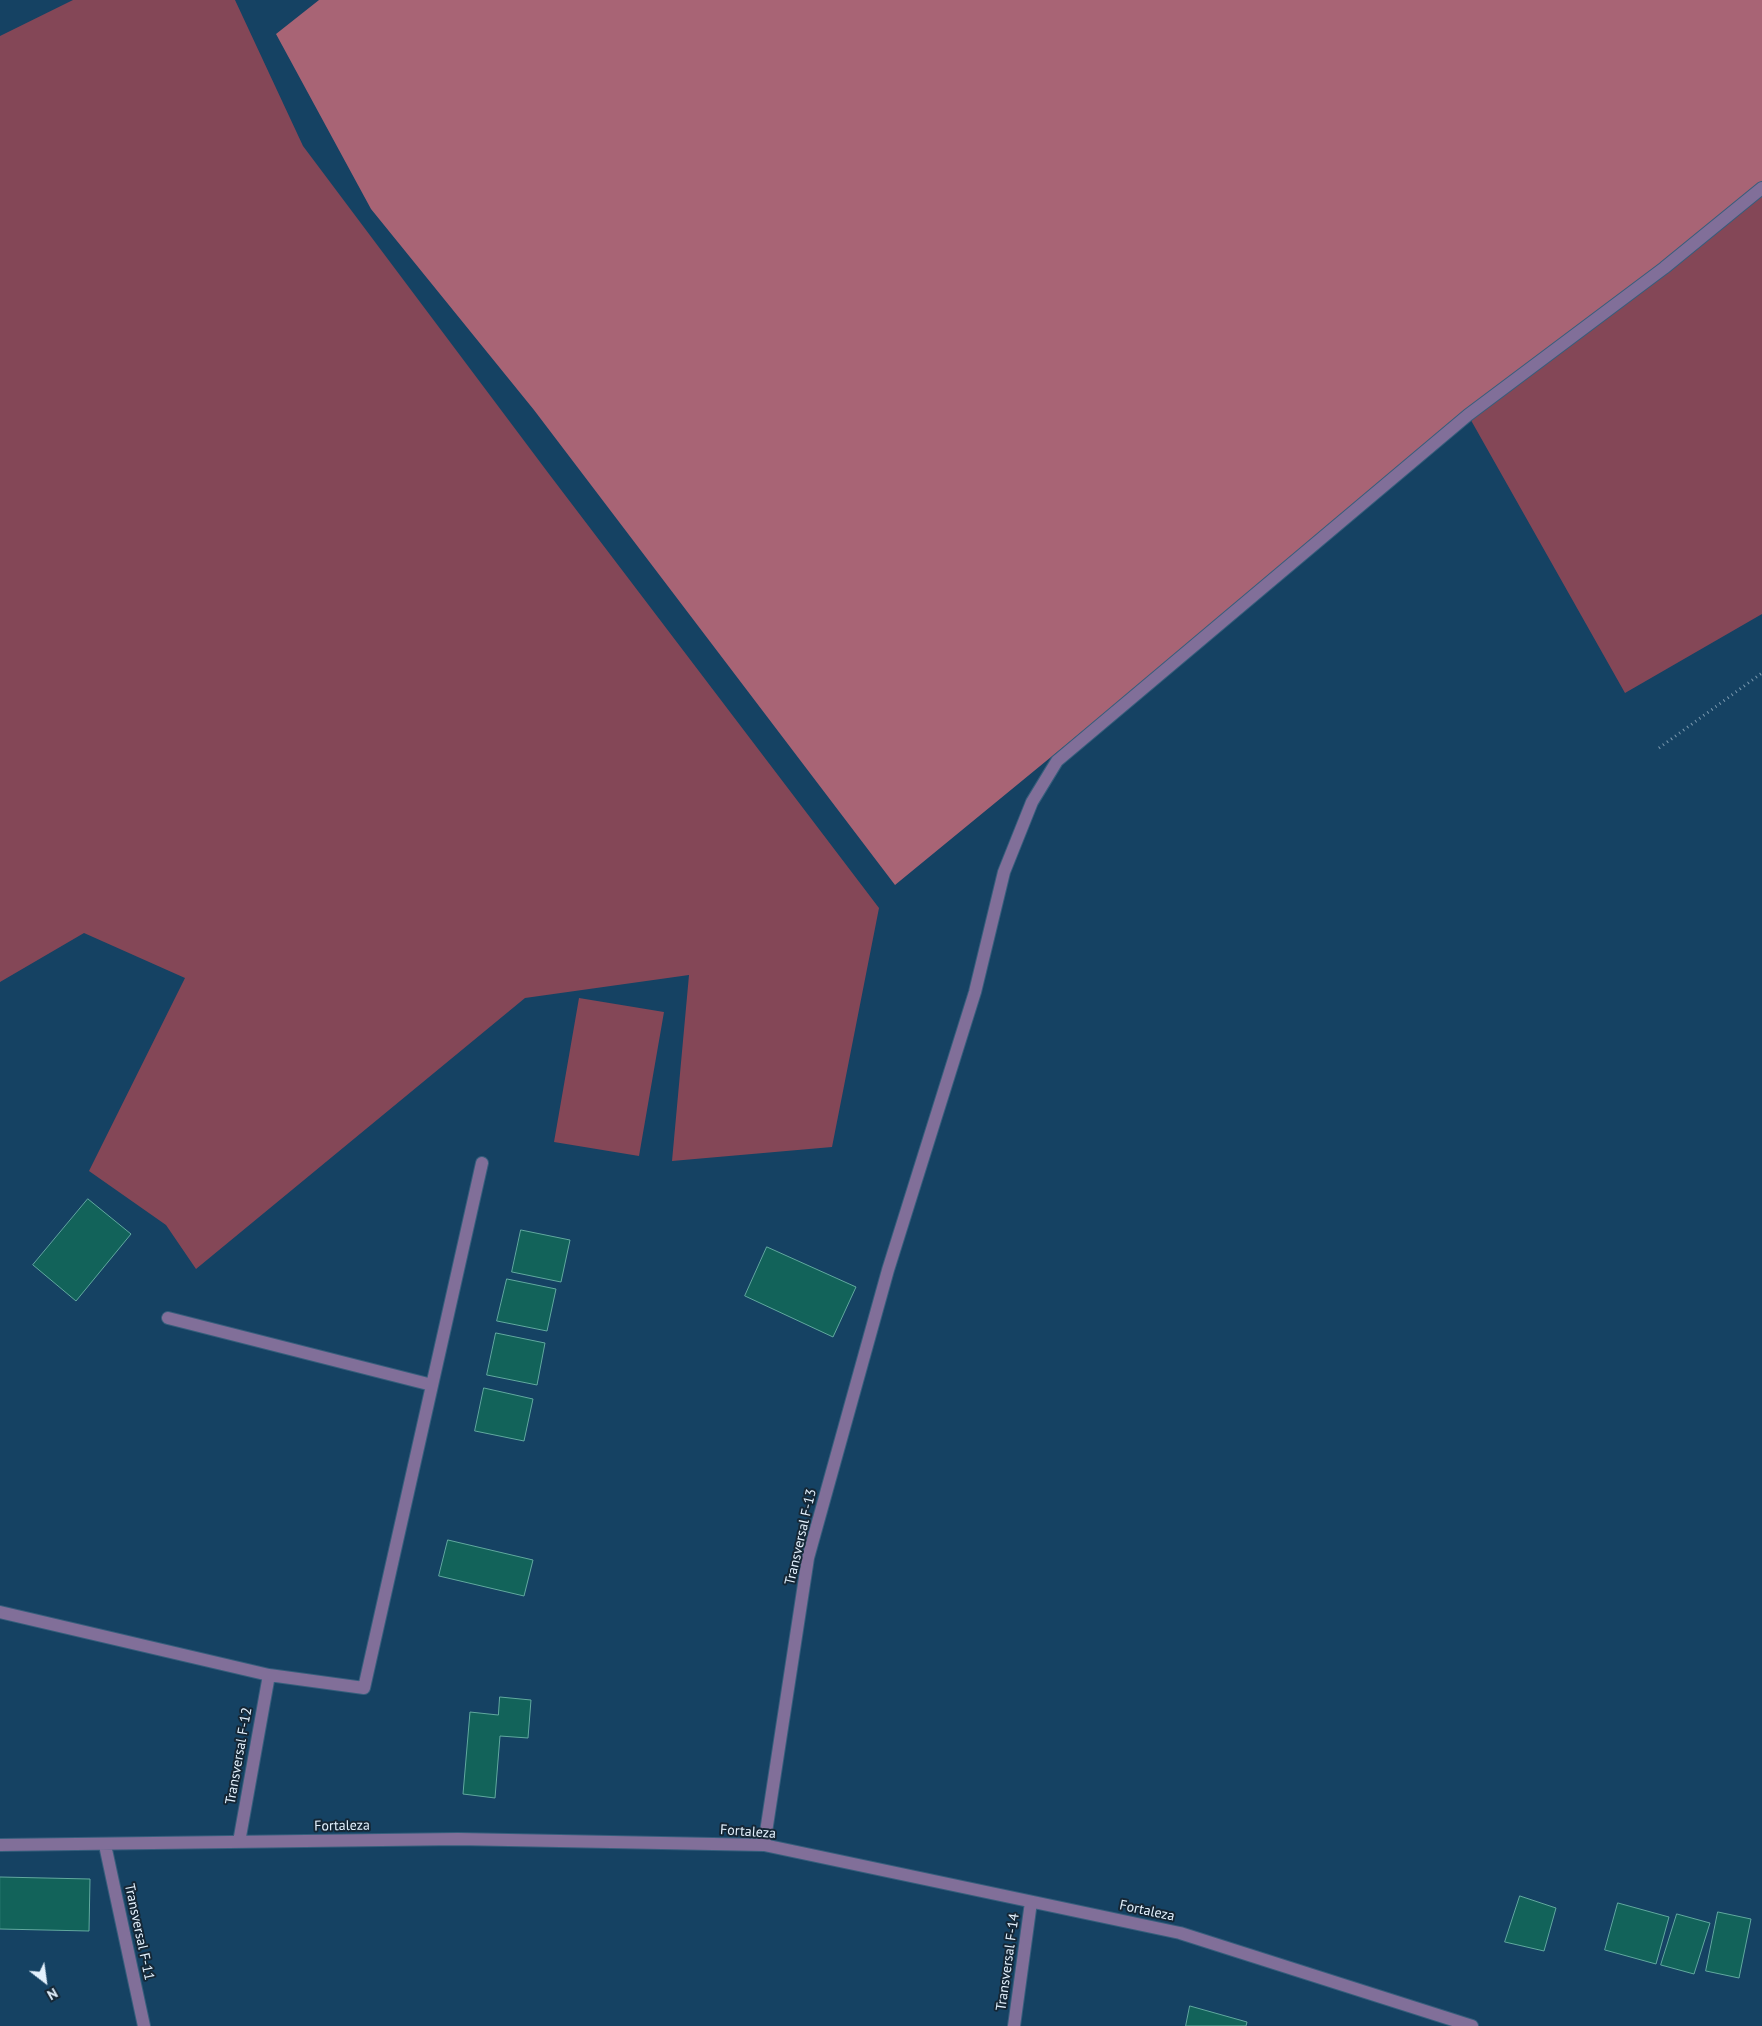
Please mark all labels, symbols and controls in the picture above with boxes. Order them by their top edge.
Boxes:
street label: Transversal F-13 [782,1487,820,1587]
street label: Transversal F-12 [222,1706,256,1806]
street label: Fortaleza [314,1817,370,1835]
street label: Fortaleza [720,1822,776,1842]
street label: Transversal F-11 [121,1882,157,1982]
street label: Fortaleza [1118,1897,1176,1925]
street label: Transversal F-14 [993,1912,1023,2012]
north arrow [20,1956,70,2006]
text: N [44,1984,61,2004]

